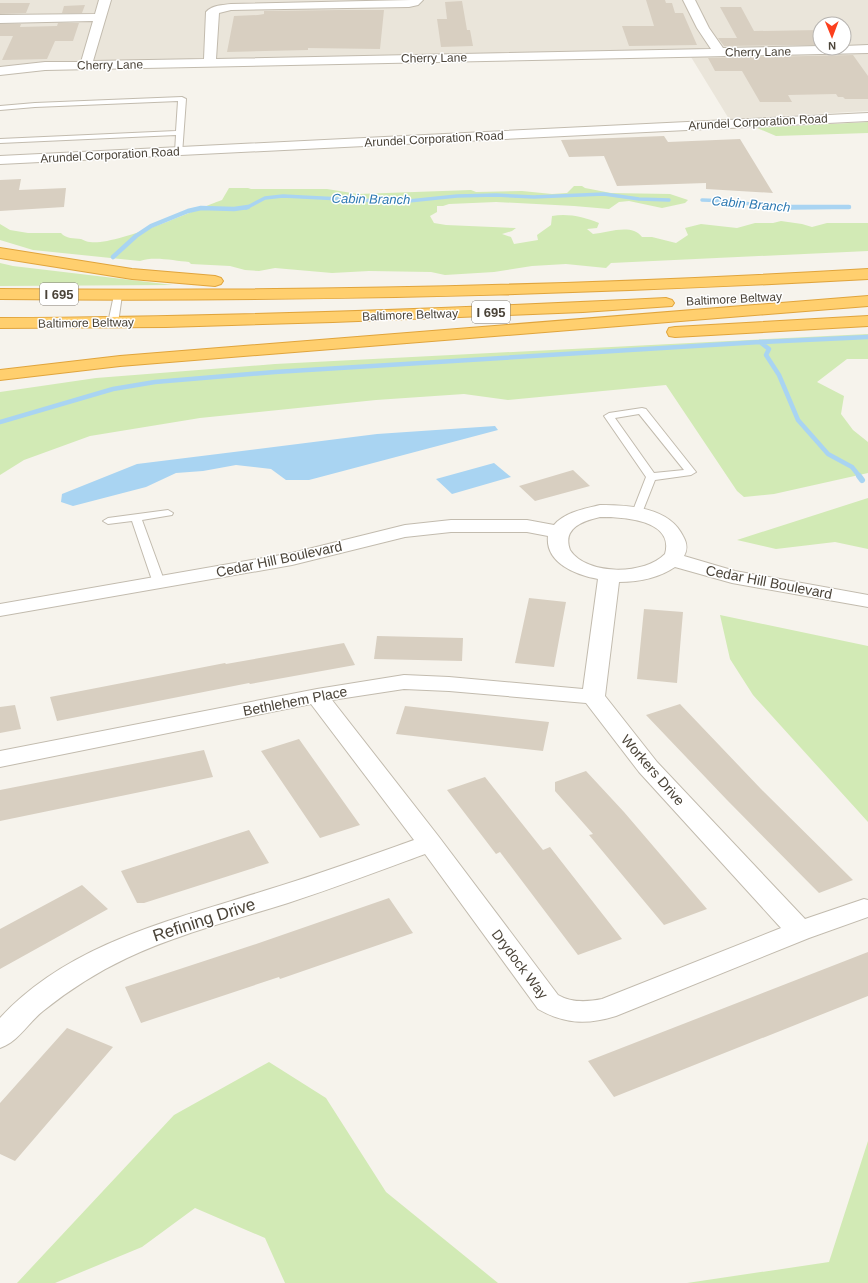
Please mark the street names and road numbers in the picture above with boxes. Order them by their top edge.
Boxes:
street label: Cherry Lane [725,44,791,60]
street label: Cherry Lane [401,50,467,66]
street label: Cherry Lane [77,57,143,73]
street label: Arundel Corporation Road [688,111,828,133]
street label: Arundel Corporation Road [364,128,504,150]
street label: Arundel Corporation Road [40,144,180,166]
road number: I 695 [40,283,78,305]
street label: Baltimore Beltway [686,289,782,309]
road number: I 695 [472,301,510,323]
street label: Baltimore Beltway [362,306,458,324]
street label: Baltimore Beltway [38,315,134,331]
street label: Cedar Hill Boulevard [215,538,343,580]
street label: Cedar Hill Boulevard [704,562,834,602]
street label: Bethlehem Place [242,683,349,719]
street label: Workers Drive [618,731,688,809]
street label: Refining Drive [150,894,258,946]
street label: Drydock Way [489,926,551,1002]

